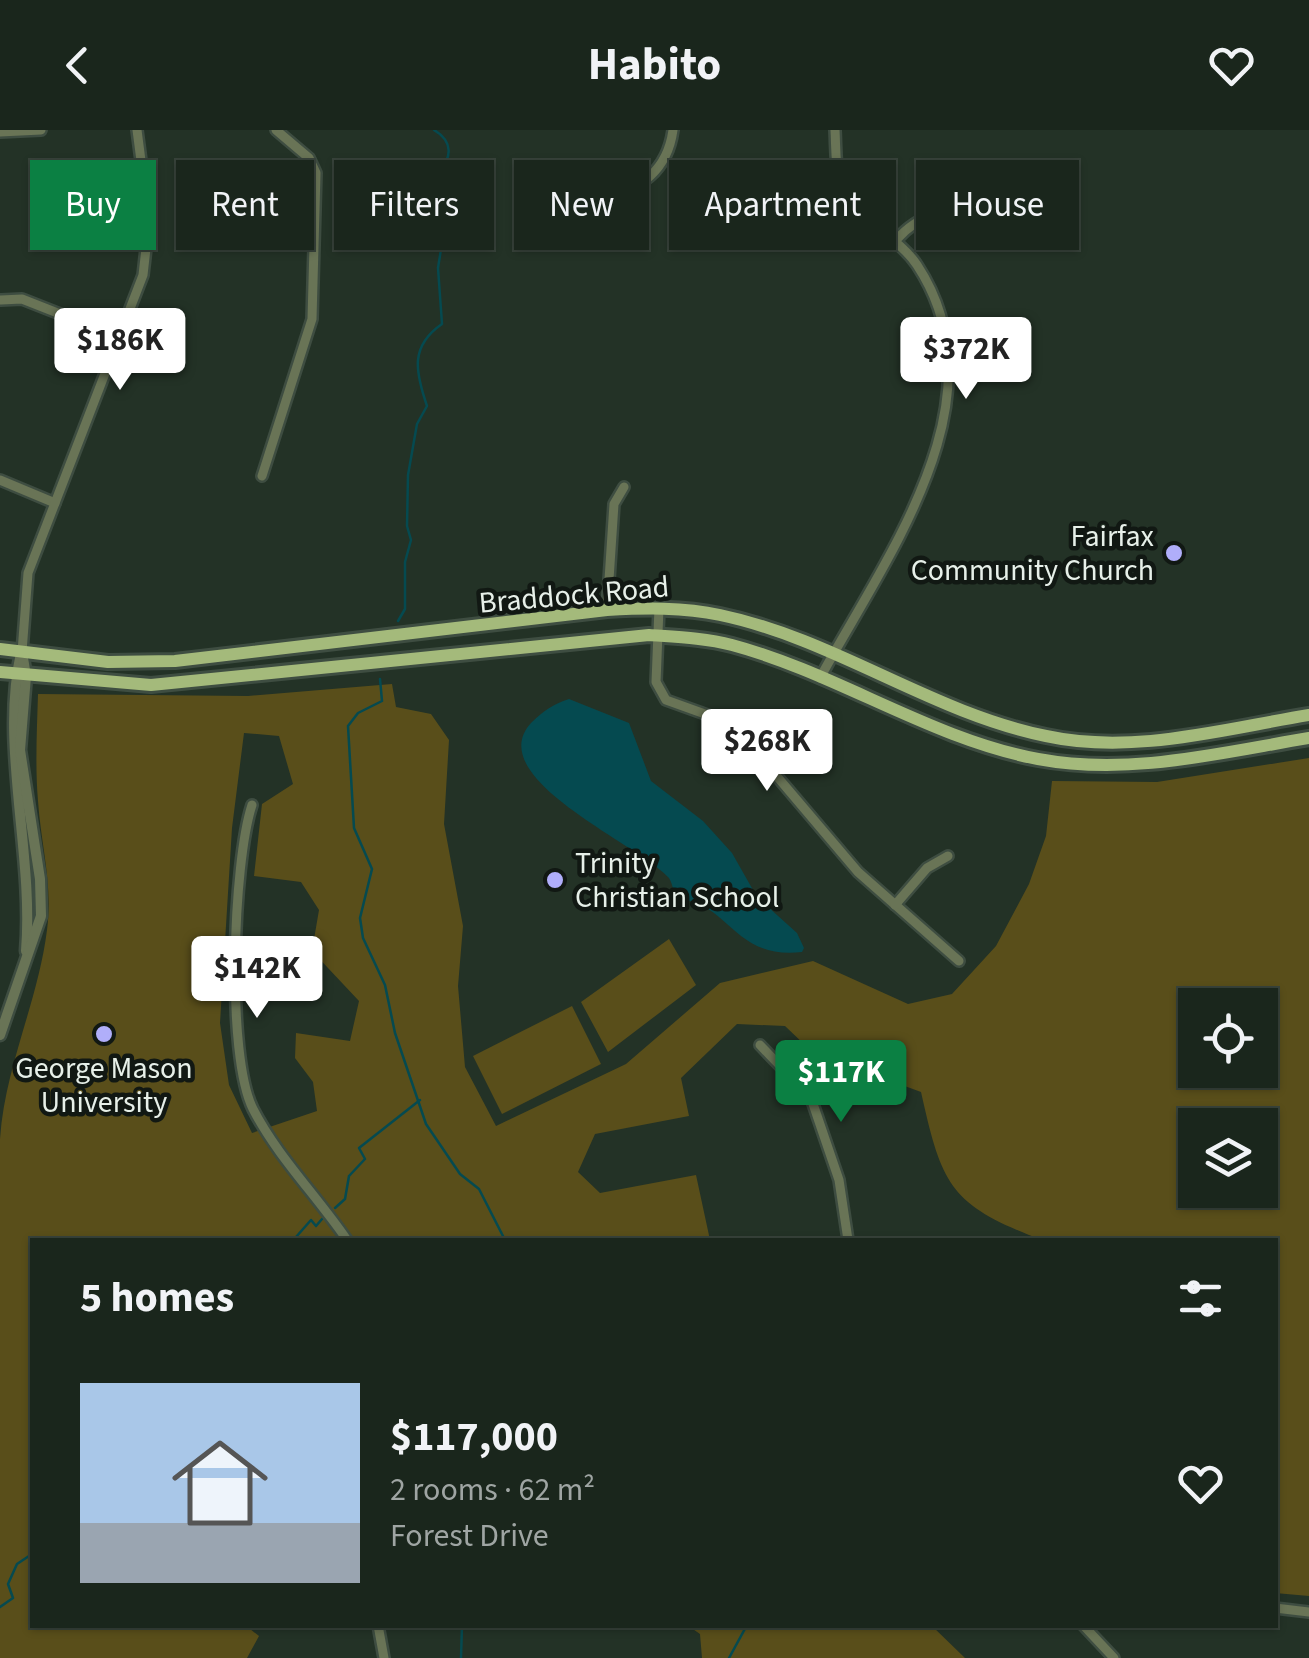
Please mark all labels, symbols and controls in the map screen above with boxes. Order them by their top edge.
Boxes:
text: Habito [588,33,721,97]
icon: back [50,38,105,93]
icon: heart [1204,38,1259,93]
chip: Buy [30,160,156,250]
chip: Rent [176,160,314,250]
chip: Filters [334,160,494,250]
chip: New [514,160,649,250]
chip: Apartment [669,160,896,250]
chip: House [916,160,1079,250]
pin: $186K [50,308,190,393]
text: $186K [76,317,164,363]
pin: $372K [896,317,1036,402]
text: $372K [922,326,1010,372]
place label: Fairfax Community Church [911,515,1154,592]
marker: Fairfax Community Church [1163,542,1185,564]
street label: Braddock Road [477,565,671,625]
pin: $268K [697,709,837,794]
text: $268K [723,718,811,764]
place label: Trinity Christian School [575,842,779,919]
marker: Trinity Christian School [544,869,566,891]
pin: $142K [187,936,327,1021]
text: $142K [213,945,301,991]
map controls [1178,988,1278,1208]
button: locate [1178,988,1278,1088]
marker: George Mason University [93,1023,115,1045]
pin: $117K [771,1040,911,1125]
place label: George Mason University [15,1047,193,1124]
text: $117K [797,1049,885,1095]
button: layers [1178,1108,1278,1208]
text: 5 homes [80,1268,234,1328]
icon: filters [1173,1271,1228,1326]
text: $117,000 [390,1407,558,1467]
icon: home [160,1423,280,1543]
icon: heart [1173,1456,1228,1511]
text: 2 rooms · 62 m² [390,1467,595,1513]
text: Forest Drive [390,1513,549,1559]

